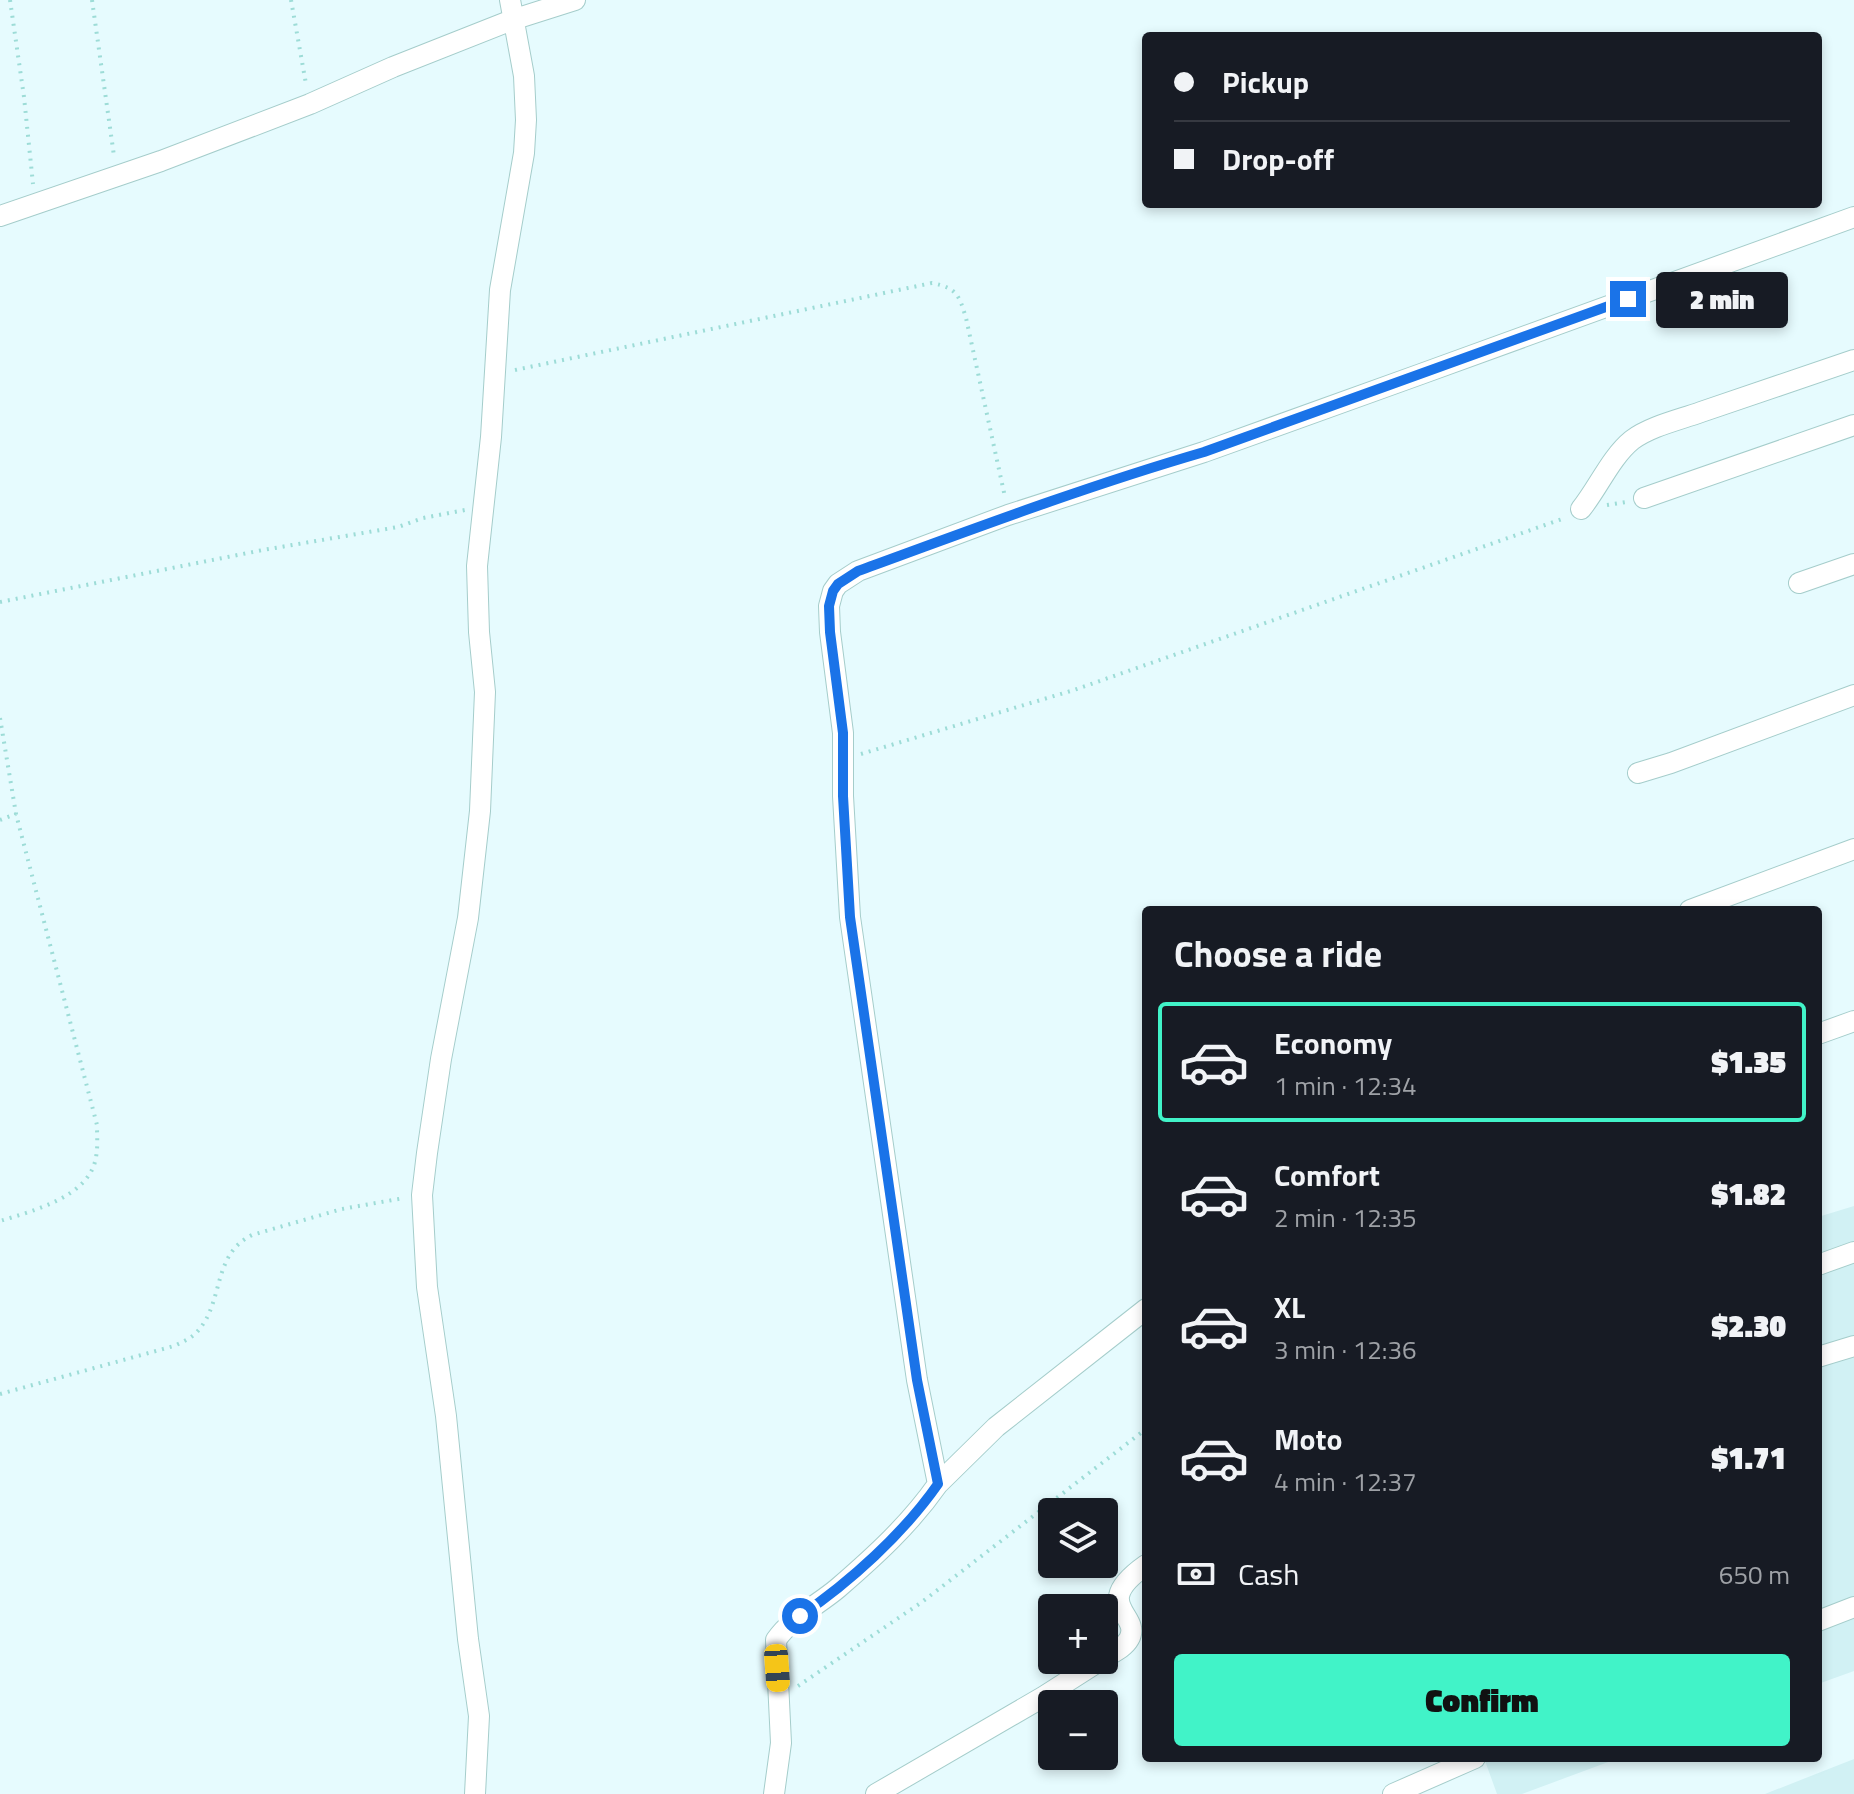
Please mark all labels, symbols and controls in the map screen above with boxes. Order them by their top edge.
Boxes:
text: Pickup [1222,59,1309,105]
text: Drop-off [1222,136,1334,182]
callout: 2 min [1656,271,1788,327]
text: 2 min [1690,280,1754,319]
route end [1610,281,1646,317]
text: Choose a ride [1174,926,1382,981]
text: Economy [1274,1020,1392,1066]
icon: car [1178,1026,1250,1098]
text: $1.35 [1712,1039,1786,1085]
text: 1 min · 12:34 [1274,1066,1417,1105]
text: Comfort [1274,1152,1380,1198]
icon: car [1178,1158,1250,1230]
text: $1.82 [1712,1171,1786,1217]
text: 2 min · 12:35 [1274,1198,1417,1237]
text: XL [1274,1284,1305,1330]
icon: car [1178,1290,1250,1362]
text: $2.30 [1712,1303,1786,1349]
text: 3 min · 12:36 [1274,1330,1417,1369]
text: Moto [1274,1416,1342,1462]
icon: car [1178,1422,1250,1494]
text: $1.71 [1712,1435,1786,1481]
text: 4 min · 12:37 [1274,1462,1417,1501]
map controls [1038,1498,1118,1770]
button: layers [1038,1498,1118,1578]
text: Cash [1238,1551,1299,1597]
icon: cash [1174,1552,1218,1596]
text: 650 m [1719,1555,1790,1594]
button: + [1038,1594,1118,1674]
route start [782,1598,818,1634]
car [763,1643,791,1693]
button: Confirm [1174,1654,1790,1746]
button: − [1038,1690,1118,1770]

